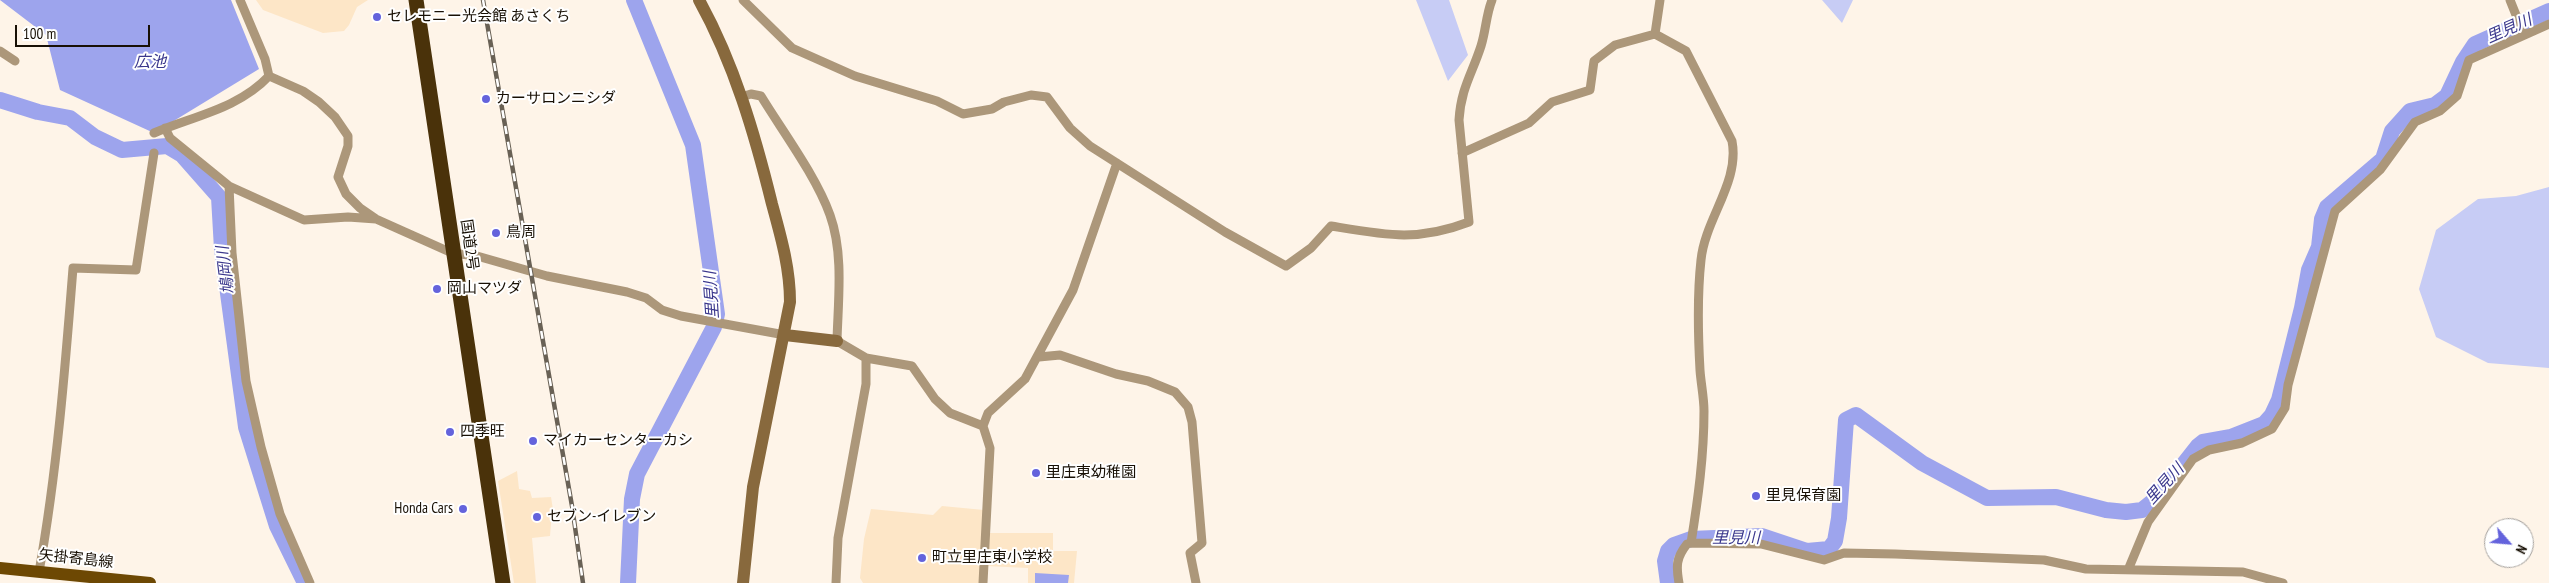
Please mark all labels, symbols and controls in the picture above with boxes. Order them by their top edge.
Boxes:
place label: セレモニー光会館 あさくち [387,8,570,26]
water label: 里見川 [2483,10,2535,48]
marker: セレモニー光会館 あさくち [371,11,383,23]
scale bar [18,15,152,47]
text: 100 m [23,24,56,43]
water label: 広池 [134,52,166,72]
place label: カーサロンニシダ [496,90,616,108]
marker: カーサロンニシダ [480,93,492,105]
street label: 国道2号 [456,218,482,272]
place label: 鳥周 [506,224,536,242]
marker: 鳥周 [490,227,502,239]
water label: 鳩岡川 [214,245,238,295]
water label: 里見川 [701,270,723,320]
place label: 岡山マツダ [447,280,522,298]
marker: 岡山マツダ [431,283,443,295]
place label: 四季旺 [460,423,505,441]
marker: 四季旺 [444,426,456,438]
place label: マイカーセンターカシ [543,432,693,450]
marker: マイカーセンターカシ [527,435,539,447]
water label: 里見川 [2142,460,2188,508]
place label: 里庄東幼稚園 [1046,464,1136,482]
marker: 里庄東幼稚園 [1030,467,1042,479]
place label: 里見保育園 [1766,487,1841,505]
marker: 里見保育園 [1750,490,1762,502]
place label: Honda Cars [394,500,453,518]
marker: Honda Cars [457,503,469,515]
place label: セブン-イレブン [547,508,656,526]
marker: セブン-イレブン [531,511,543,523]
north arrow [2484,518,2534,568]
water label: 里見川 [1712,528,1760,548]
text: N [2512,542,2531,557]
street label: 矢掛寄島線 [38,546,114,572]
place label: 町立里庄東小学校 [932,549,1052,567]
marker: 町立里庄東小学校 [916,552,928,564]

